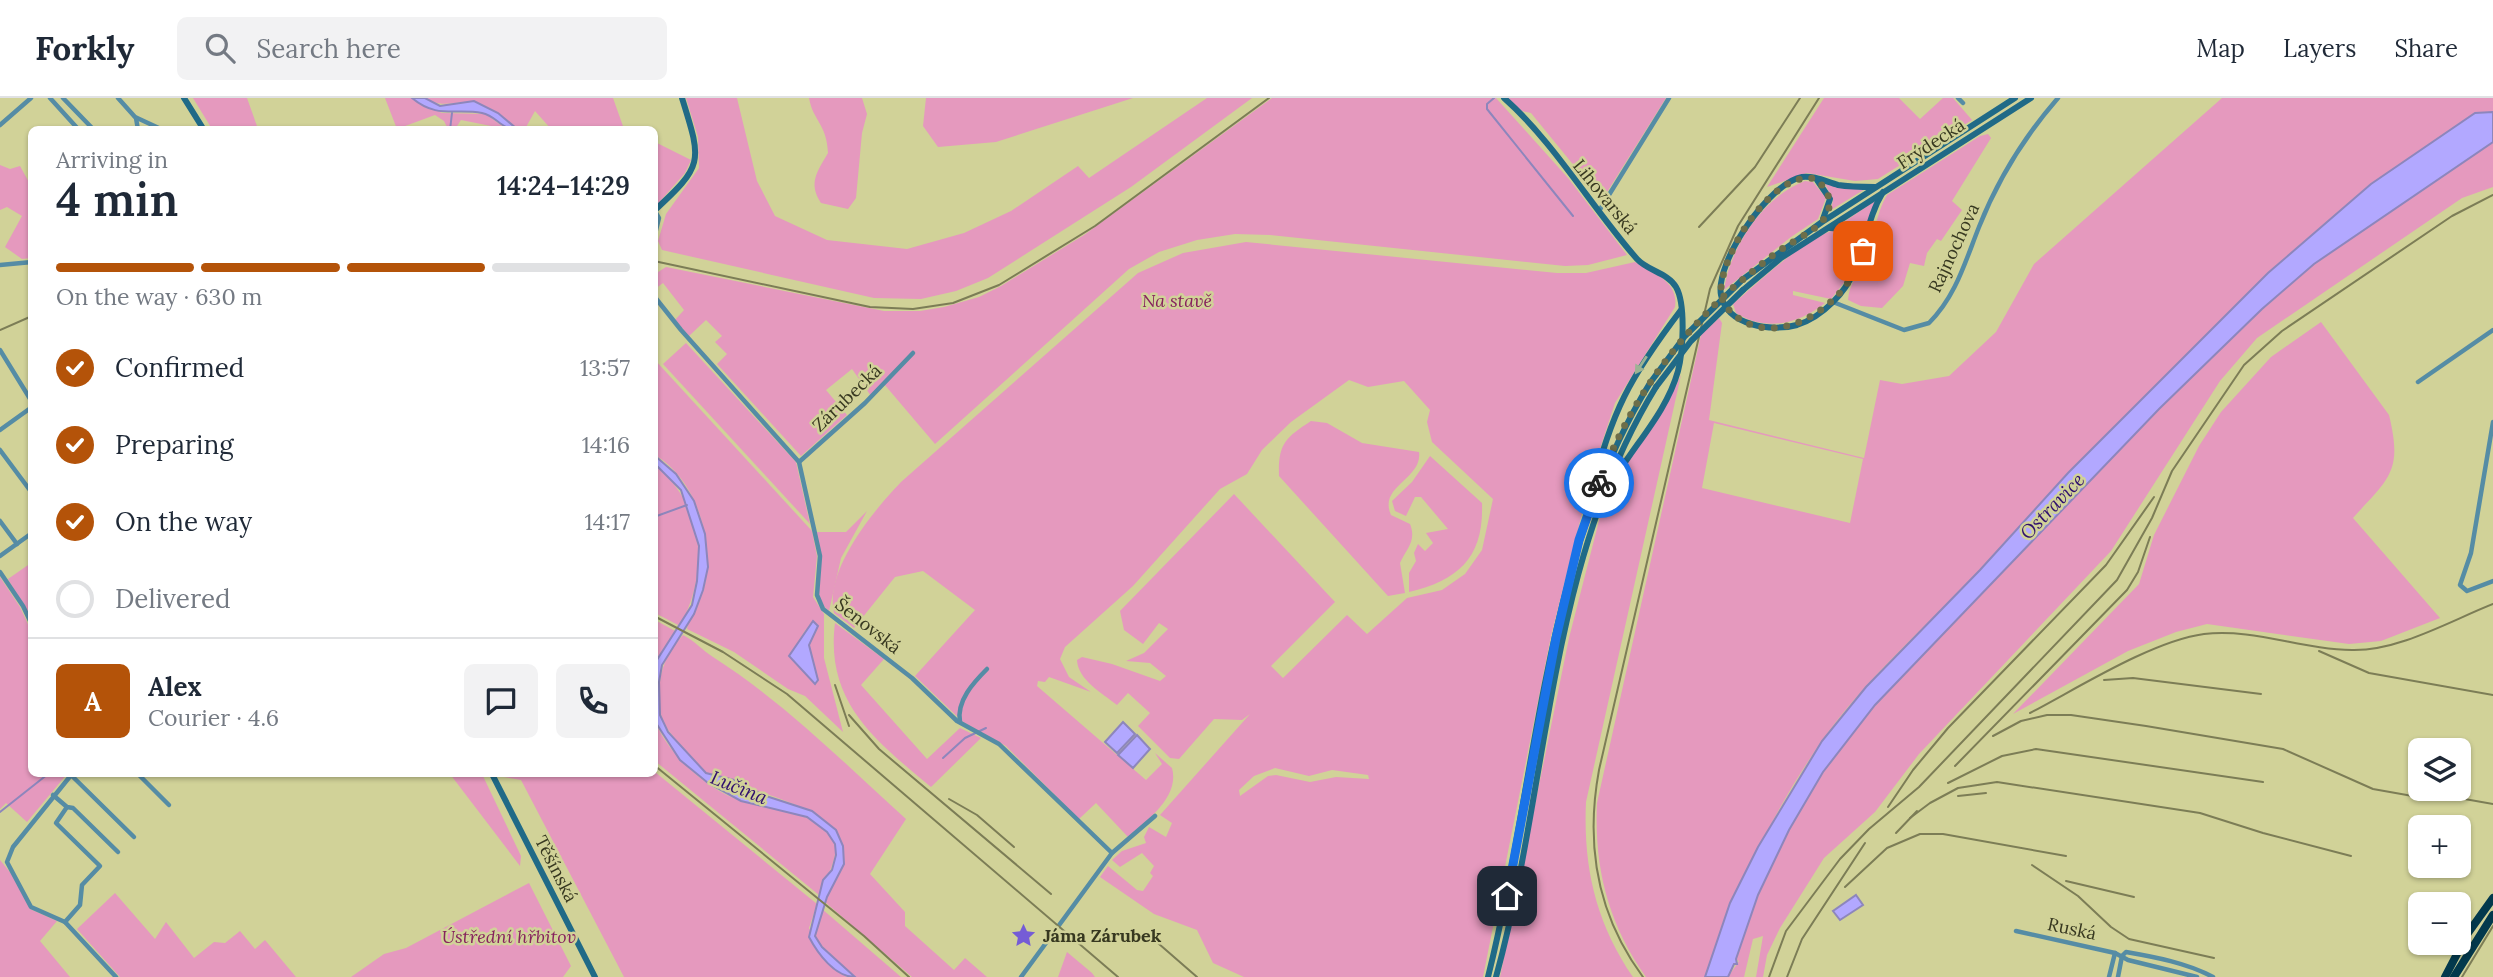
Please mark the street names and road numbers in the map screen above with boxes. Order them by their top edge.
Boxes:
street label: Frýdecká [1893,113,1969,174]
street label: Lihovarská [1568,154,1643,239]
street label: Rajnochova [1923,200,1984,296]
street label: Zárubecká [807,359,886,436]
street label: Šenovská [831,593,906,659]
street label: Těšínská [530,831,583,906]
street label: Ruská [2046,912,2099,945]

